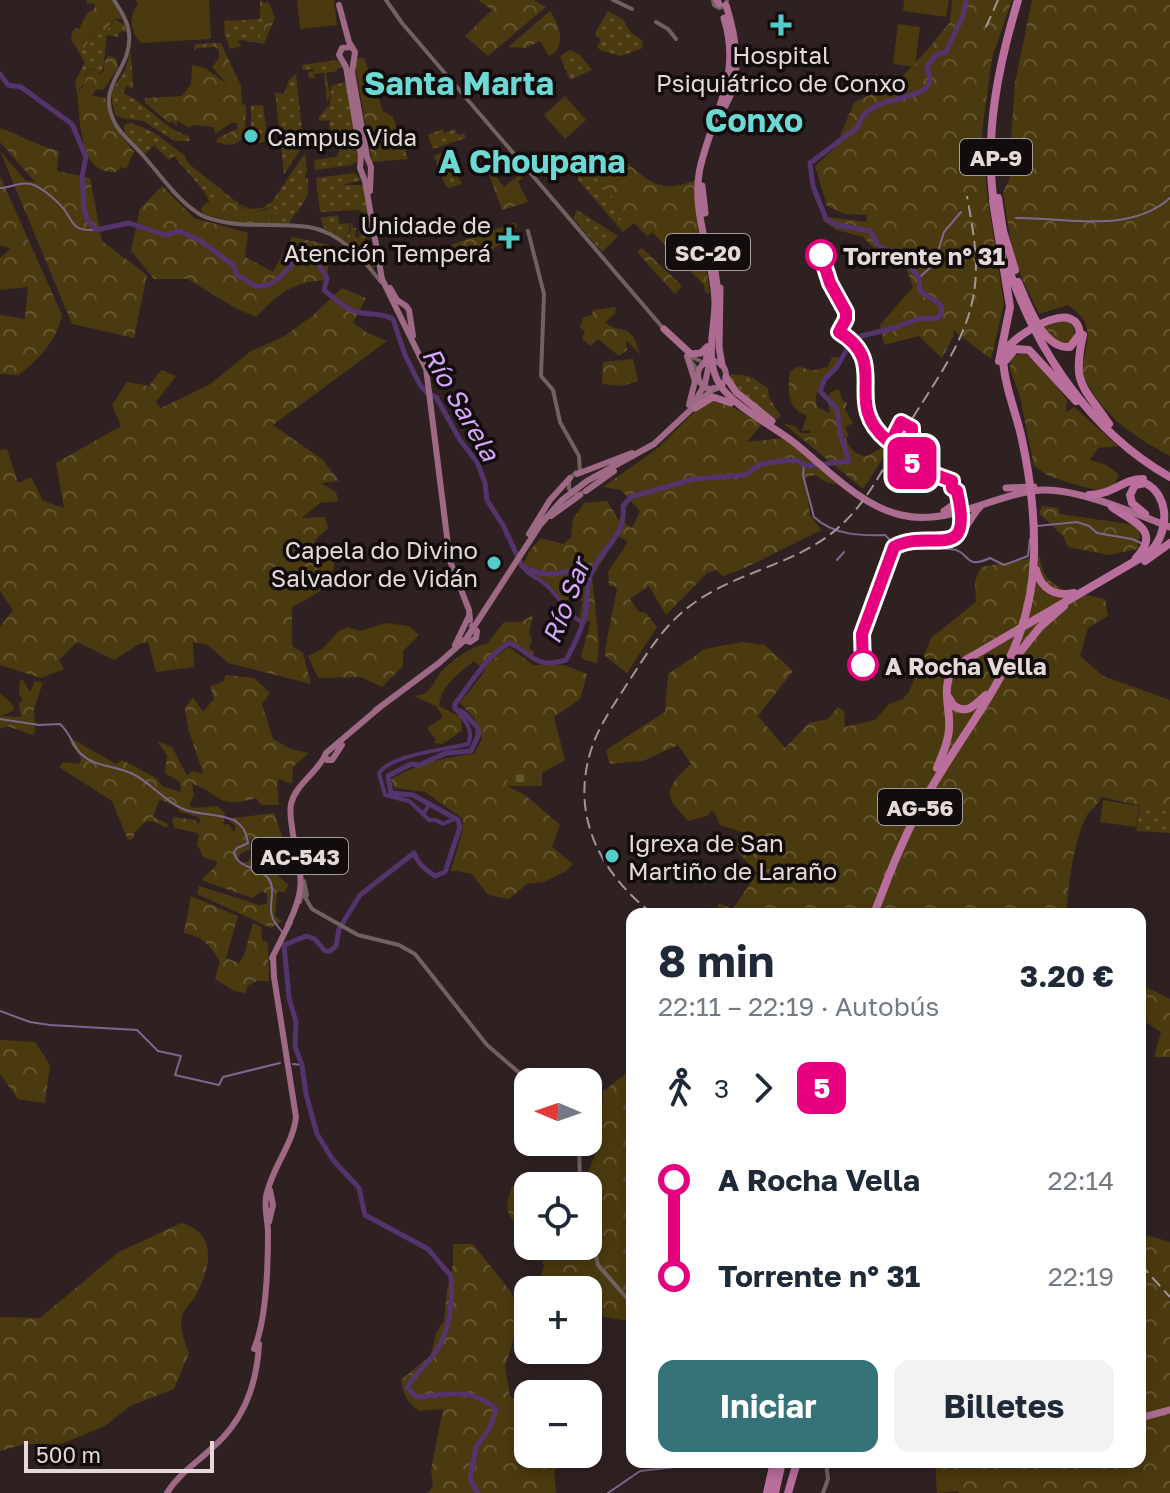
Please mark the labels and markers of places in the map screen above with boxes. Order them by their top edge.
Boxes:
marker: Hospital Psiquiátrico de Conxo [770,14,792,36]
place label: Hospital Psiquiátrico de Conxo [656,40,906,97]
place label: Campus Vida [267,122,417,151]
marker: Campus Vida [242,127,260,145]
place label: Unidade de Atención Temperá [284,210,491,267]
marker: Unidade de Atención Temperá [498,227,520,249]
marker: Torrente n° 31 [806,240,836,270]
place label: Torrente n° 31 [843,241,1005,270]
place label: Capela do Divino Salvador de Vidán [271,535,478,592]
marker: Capela do Divino Salvador de Vidán [485,554,503,572]
marker: A Rocha Vella [848,650,878,680]
place label: A Rocha Vella [885,651,1047,680]
place label: Igrexa de San Martiño de Laraño [628,828,837,885]
marker: Igrexa de San Martiño de Laraño [603,847,621,865]

